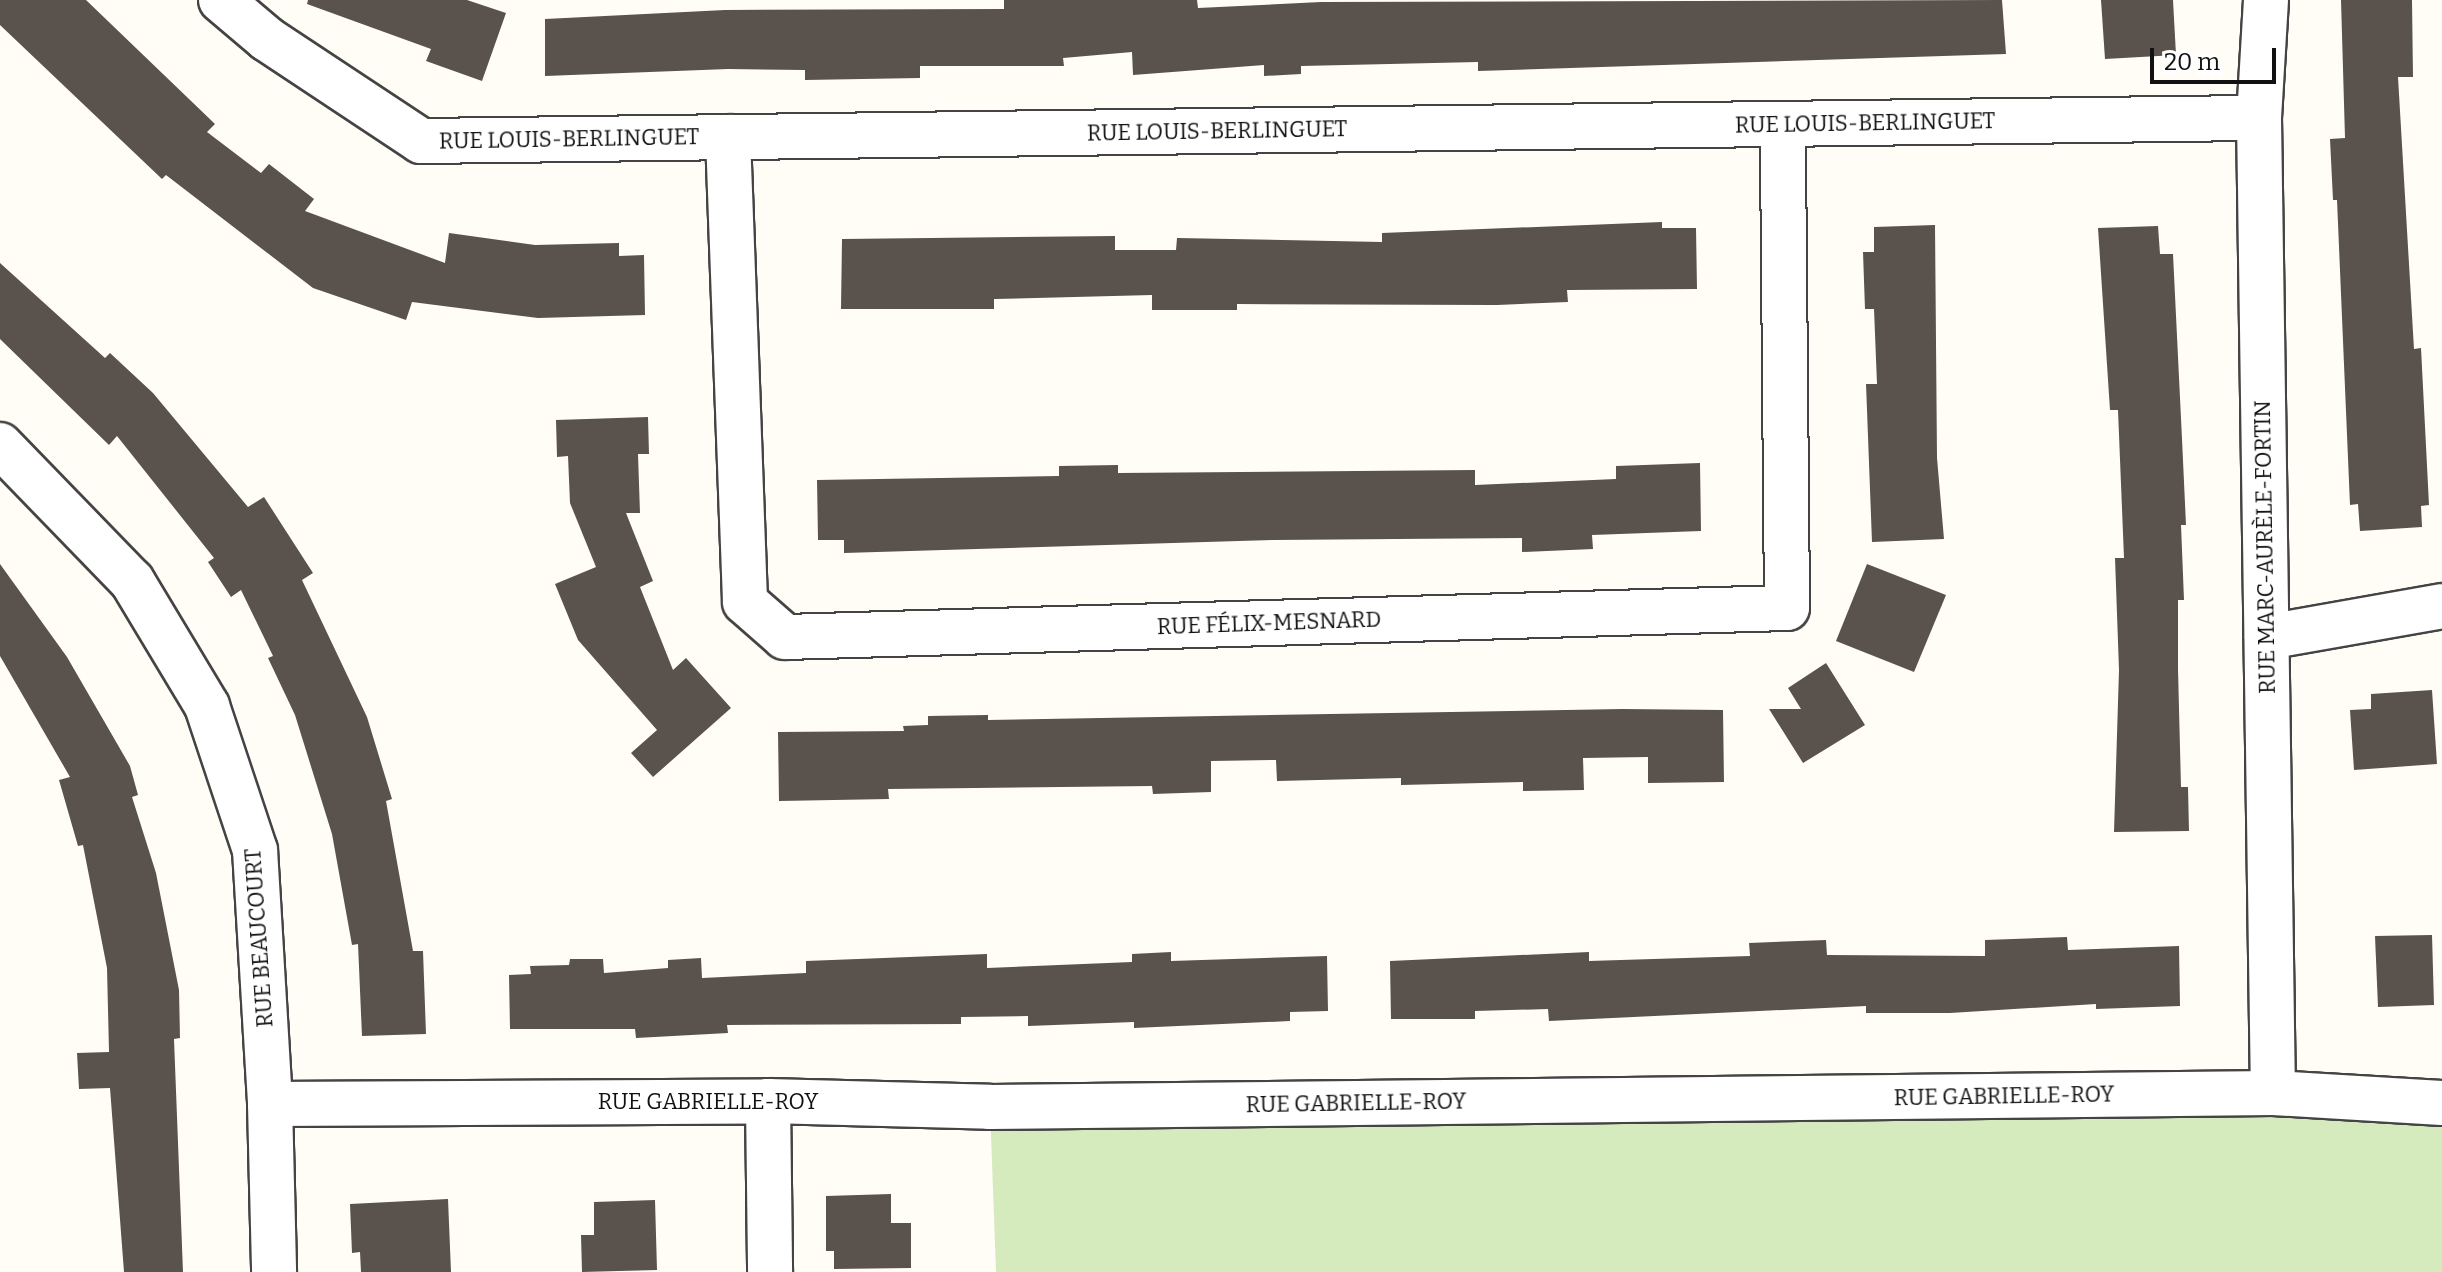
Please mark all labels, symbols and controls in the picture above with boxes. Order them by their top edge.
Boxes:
scale bar [2154,32,2280,82]
text: 20 m [2164,48,2220,76]
street label: RUE LOUIS-BERLINGUET [1735,108,1995,138]
street label: RUE LOUIS-BERLINGUET [1087,116,1347,146]
street label: RUE LOUIS-BERLINGUET [439,124,699,154]
street label: RUE MARC-AURÈLE-FORTIN [2249,400,2281,694]
street label: RUE FÉLIX-MESNARD [1156,606,1382,640]
street label: RUE BEAUCOURT [240,848,278,1028]
street label: RUE GABRIELLE-ROY [1893,1081,2115,1111]
street label: RUE GABRIELLE-ROY [1245,1088,1467,1118]
street label: RUE GABRIELLE-ROY [598,1089,818,1115]

